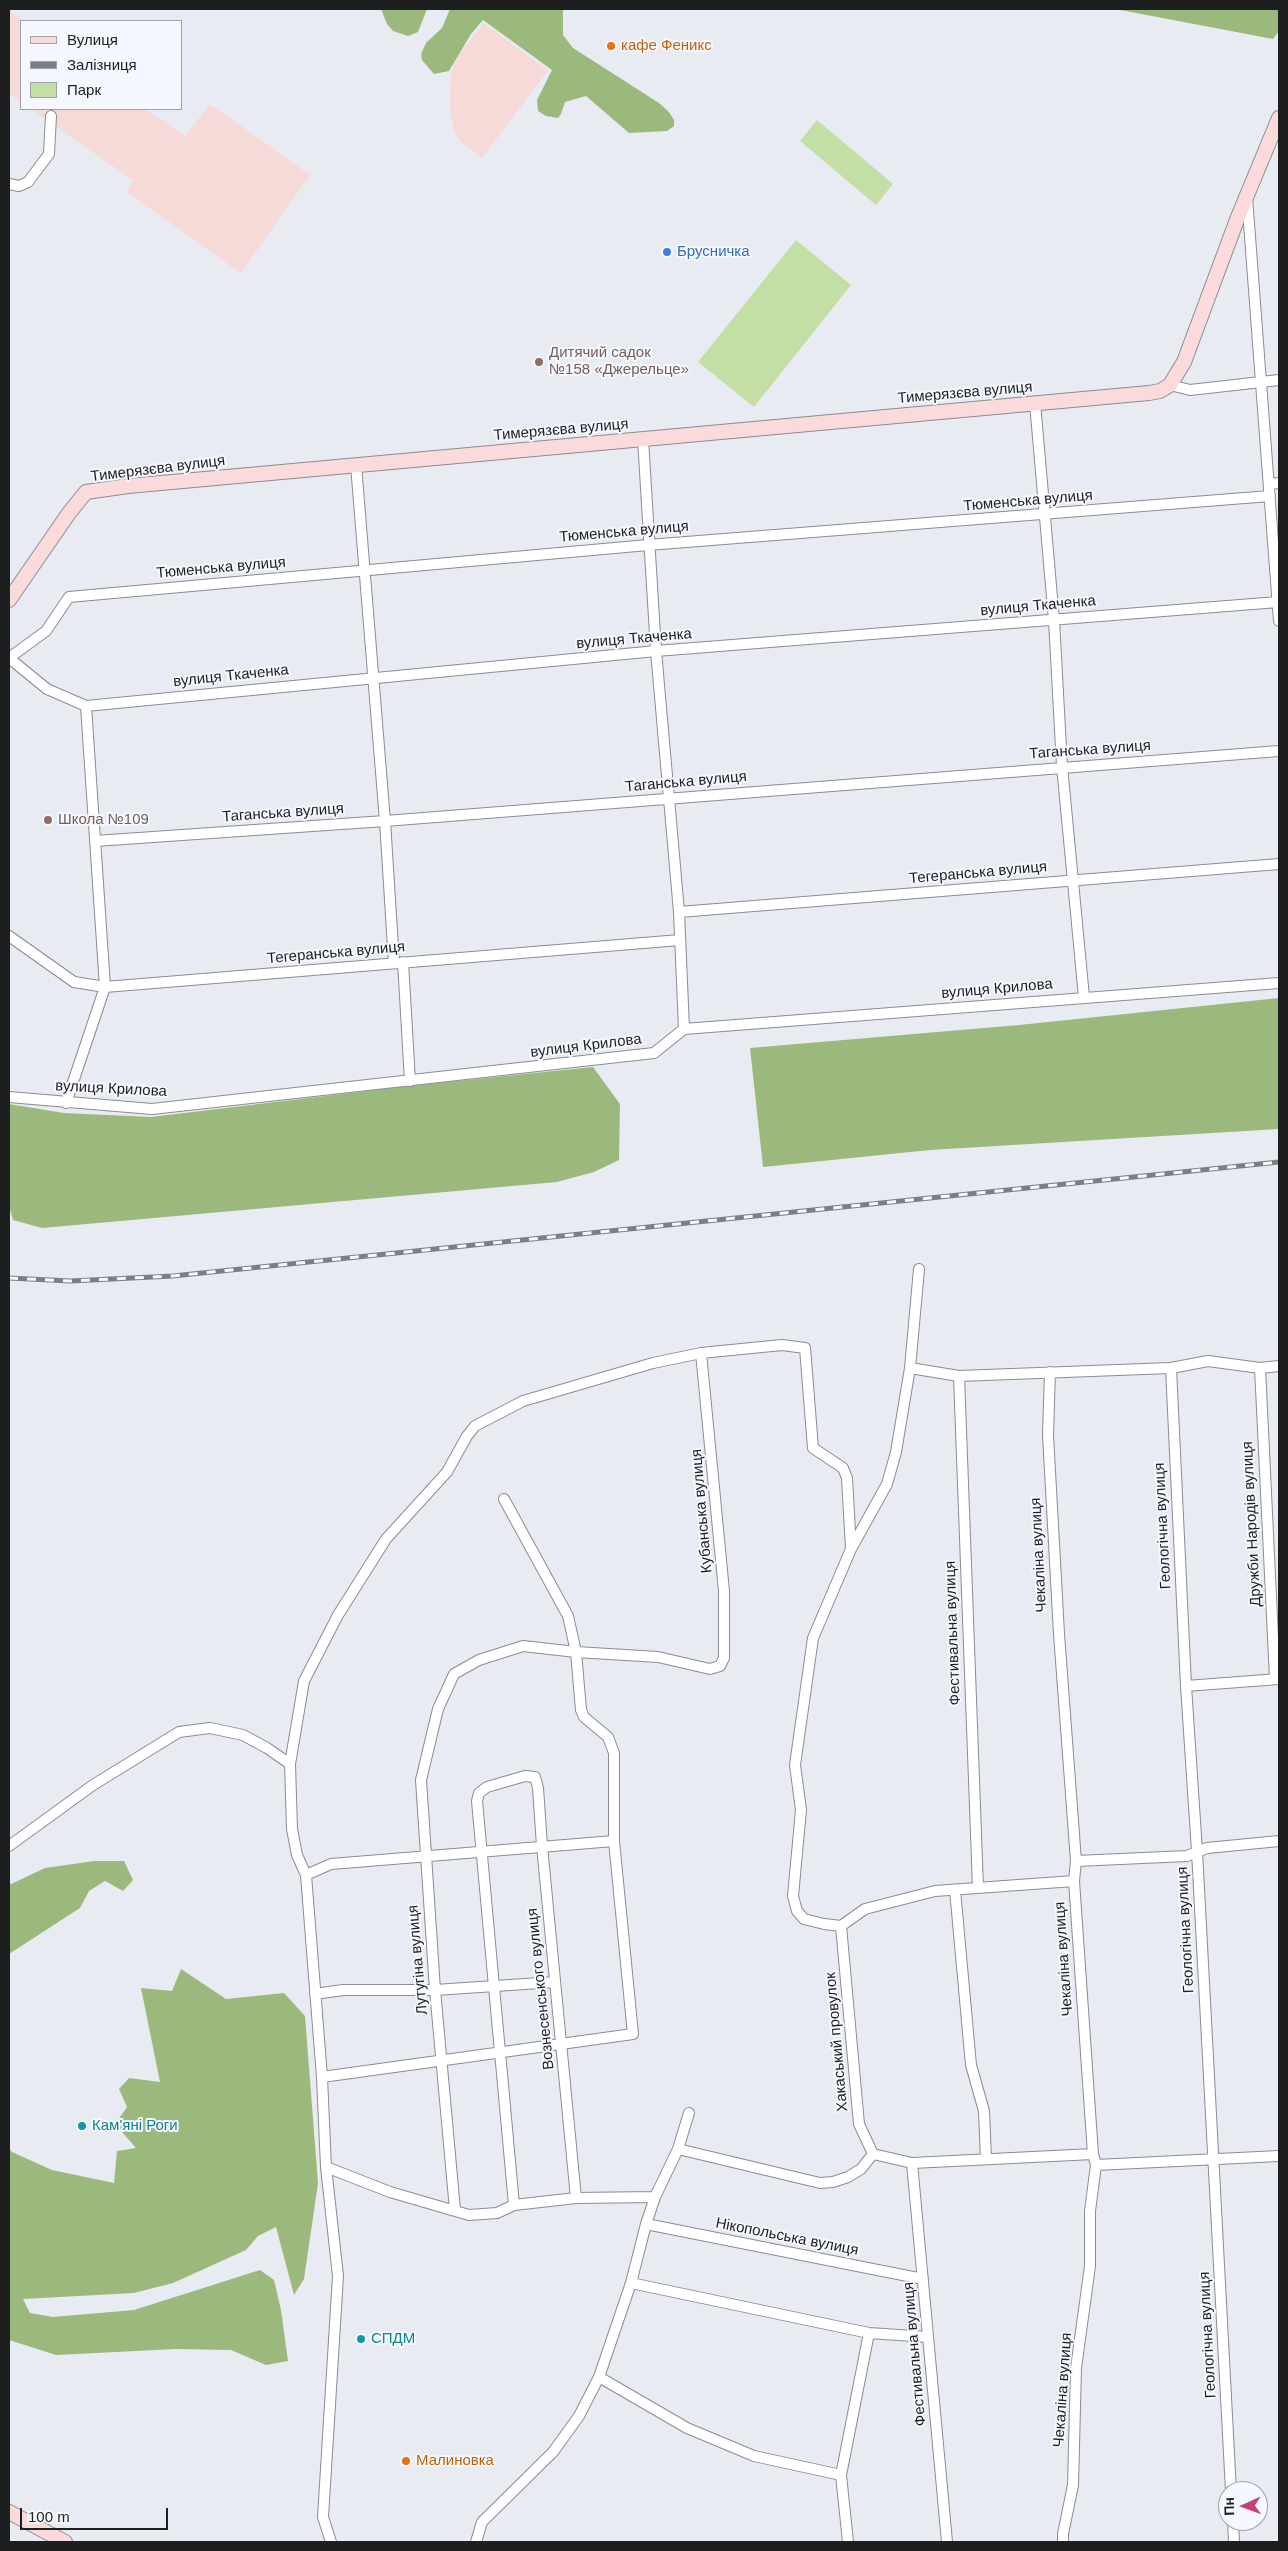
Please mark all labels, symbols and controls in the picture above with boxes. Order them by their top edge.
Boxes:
legend [20,20,182,110]
text: Вулиця [67,31,118,48]
place label: кафе Феникс [621,37,712,55]
marker: кафе Феникс [605,40,617,52]
text: Залізниця [67,56,137,73]
text: Парк [67,81,101,98]
place label: Брусничка [677,243,750,261]
marker: Брусничка [661,246,673,258]
place label: Дитячий садок №158 «Джерельце» [549,344,689,379]
marker: Дитячий садок №158 «Джерельце» [533,356,545,368]
street label: Тимерязєва вулиця [897,378,1033,408]
street label: Тимерязєва вулиця [493,415,629,445]
street label: Тимерязєва вулиця [90,452,226,486]
street label: Тюменська вулиця [963,486,1093,516]
street label: Тюменська вулиця [559,517,689,547]
street label: Тюменська вулиця [156,553,286,583]
street label: вулиця Ткаченка [979,592,1097,620]
street label: вулиця Ткаченка [575,625,693,653]
street label: вулиця Ткаченка [172,661,290,691]
street label: Таганська вулиця [1029,737,1151,763]
street label: Таганська вулиця [624,768,748,796]
street label: Таганська вулиця [222,800,344,826]
place label: Школа №109 [58,811,149,829]
marker: Школа №109 [42,814,54,826]
street label: Тегеранська вулиця [908,858,1048,888]
street label: Тегеранська вулиця [266,938,406,968]
street label: вулиця Крилова [941,975,1053,1003]
street label: вулиця Крилова [529,1030,643,1062]
street label: вулиця Крилова [55,1077,167,1101]
street label: Дружби Народів вулиця [1239,1441,1265,1607]
street label: Кубанська вулиця [688,1448,716,1574]
street label: Геологічна вулиця [1151,1462,1175,1590]
street label: Чекаліна вулиця [1027,1497,1051,1613]
street label: Фестивальна вулиця [941,1560,965,1706]
street label: Геологічна вулиця [1174,1866,1198,1994]
street label: Чекаліна вулиця [1051,1901,1077,2017]
street label: Лутугіна вулиця [404,1904,432,2016]
street label: Вознесенського вулиця [524,1907,558,2071]
street label: Хакаський провулок [822,1972,852,2112]
place label: Кам'яні Роги [92,2117,178,2135]
marker: Кам'яні Роги [76,2120,88,2132]
street label: Нікопольська вулиця [714,2214,860,2260]
street label: Геологічна вулиця [1196,2271,1220,2399]
street label: Фестивальна вулиця [900,2281,930,2427]
place label: СПДМ [371,2330,415,2348]
street label: Чекаліна вулиця [1050,2332,1076,2448]
marker: СПДМ [355,2333,367,2345]
place label: Малиновка [416,2452,494,2470]
marker: Малиновка [400,2455,412,2467]
north arrow [1218,2481,1268,2531]
text: Пн [1221,2497,1237,2516]
scale bar [22,2498,170,2530]
text: 100 m [28,2508,70,2525]

